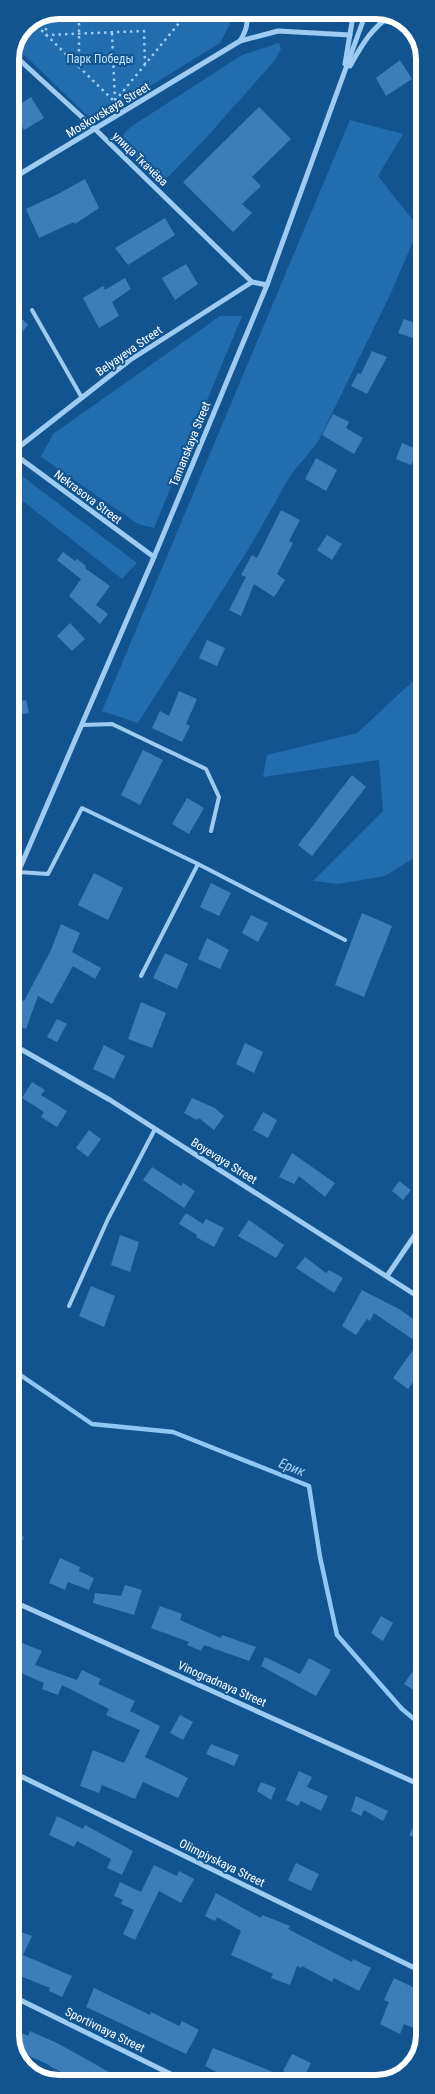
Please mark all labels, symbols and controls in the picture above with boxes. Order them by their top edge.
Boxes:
park label: Парк Победы [66,52,134,66]
street label: Moskovskaya Street [64,79,153,140]
street label: улица Ткачёва [109,129,171,189]
street label: Belyayeva Street [93,323,165,379]
street label: Tamanskaya Street [167,399,214,488]
street label: Nekrasova Street [52,467,125,527]
street label: Boyevaya Street [188,1135,260,1187]
water label: Ерик [277,1455,308,1479]
street label: Vinogradnaya Street [176,1658,269,1710]
street label: Olimpiyskaya Street [177,1836,267,1890]
street label: Sportivnaya Street [63,2005,147,2055]

